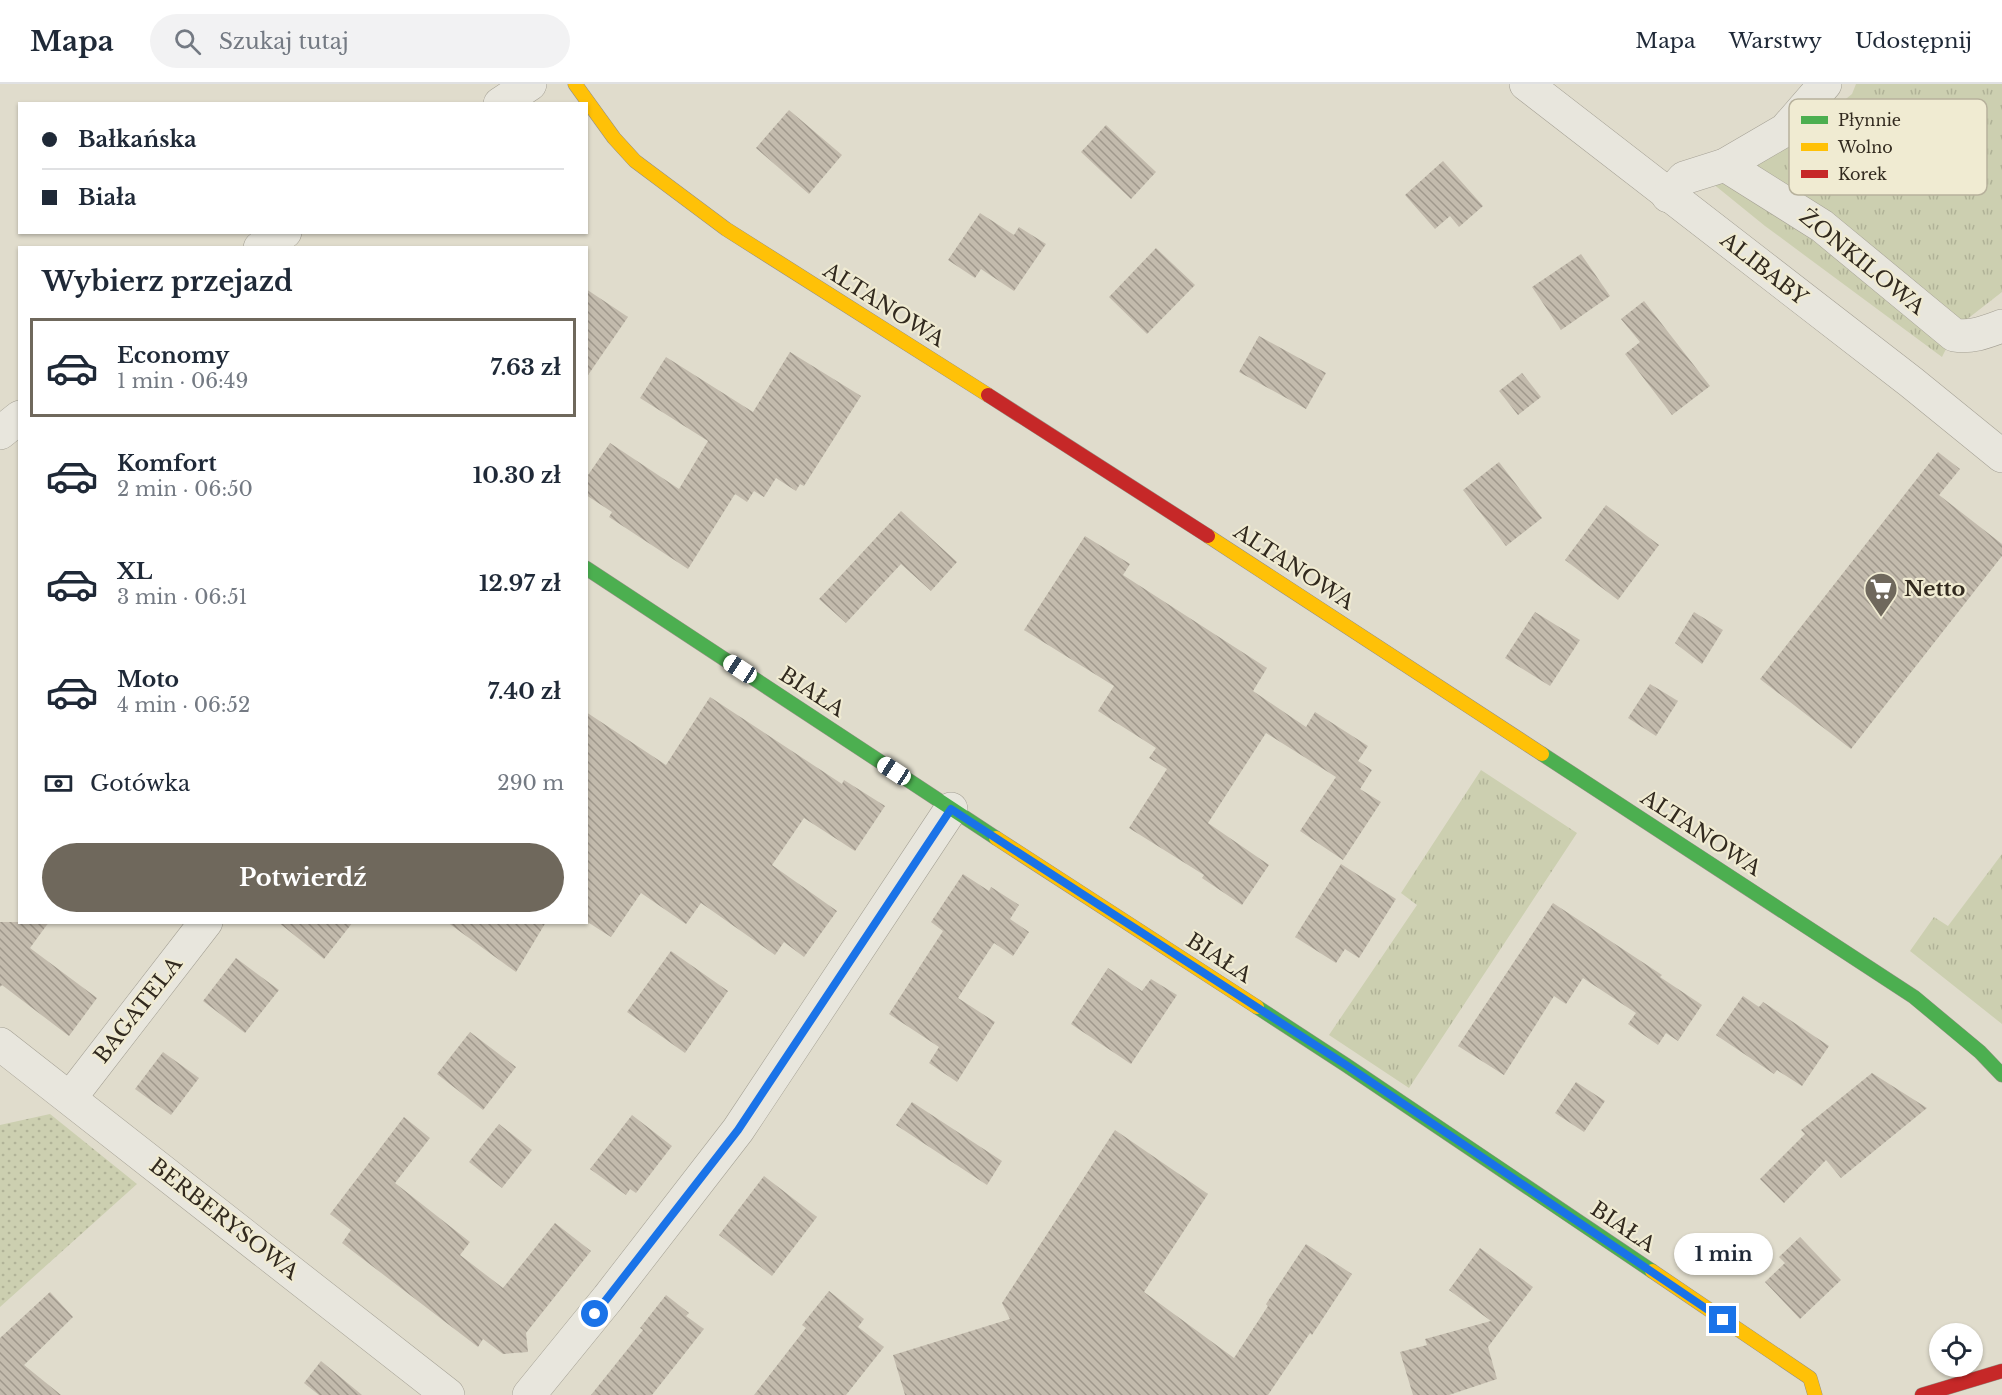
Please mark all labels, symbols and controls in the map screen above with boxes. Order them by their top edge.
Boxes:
search box [150,14,570,68]
text: Mapa [30,24,114,59]
icon: search [171,25,204,58]
text: Szukaj tutaj [219,28,349,55]
text: Mapa [1635,28,1696,54]
text: Warstwy [1729,28,1822,54]
text: Udostępnij [1855,28,1972,54]
legend [1789,99,1987,195]
text: Płynnie [1838,110,1901,130]
text: Bałkańska [78,126,197,153]
text: Wolno [1837,137,1893,157]
text: Korek [1838,164,1887,184]
text: Biała [78,184,137,211]
street label: ŻONKILOWA [1794,204,1930,321]
street label: ALIBABY [1715,226,1813,311]
street label: ALTANOWA [818,257,950,353]
text: Wybierz przejazd [42,265,293,298]
icon: car [45,341,99,395]
text: Economy [117,342,229,369]
text: 7.63 zł [490,354,561,381]
text: 1 min · 06:49 [117,369,248,393]
icon: car [45,449,99,503]
text: Komfort [117,450,217,477]
text: 10.30 zł [473,462,561,489]
text: 2 min · 06:50 [117,477,253,501]
street label: ALTANOWA [1228,518,1360,616]
icon: car [45,557,99,611]
text: XL [117,558,152,585]
text: 12.97 zł [479,570,561,597]
supermarket icon: Netto [1863,571,1899,618]
place label: Netto [1904,576,1966,602]
text: 3 min · 06:51 [117,585,247,609]
car [720,652,760,686]
street label: BIAŁA [775,661,850,723]
icon: car [45,665,99,719]
text: Moto [117,666,179,693]
text: 7.40 zł [488,678,561,705]
text: 4 min · 06:52 [117,693,250,717]
car [874,754,914,788]
icon: cash [42,767,75,800]
text: Gotówka [90,770,190,797]
text: 290 m [497,771,564,795]
street label: ALTANOWA [1635,784,1767,882]
button: Potwierdź [42,843,564,912]
street label: BIAŁA [1182,927,1257,989]
street label: BAGATELA [88,951,188,1068]
street label: BERBERYSOWA [144,1153,304,1286]
street label: BIAŁA [1586,1196,1661,1258]
callout: 1 min [1674,1233,1772,1275]
text: 1 min [1695,1242,1752,1266]
route start [581,1300,608,1327]
route end [1709,1306,1736,1333]
map controls [1929,1323,1983,1377]
button: locate [1929,1323,1983,1377]

